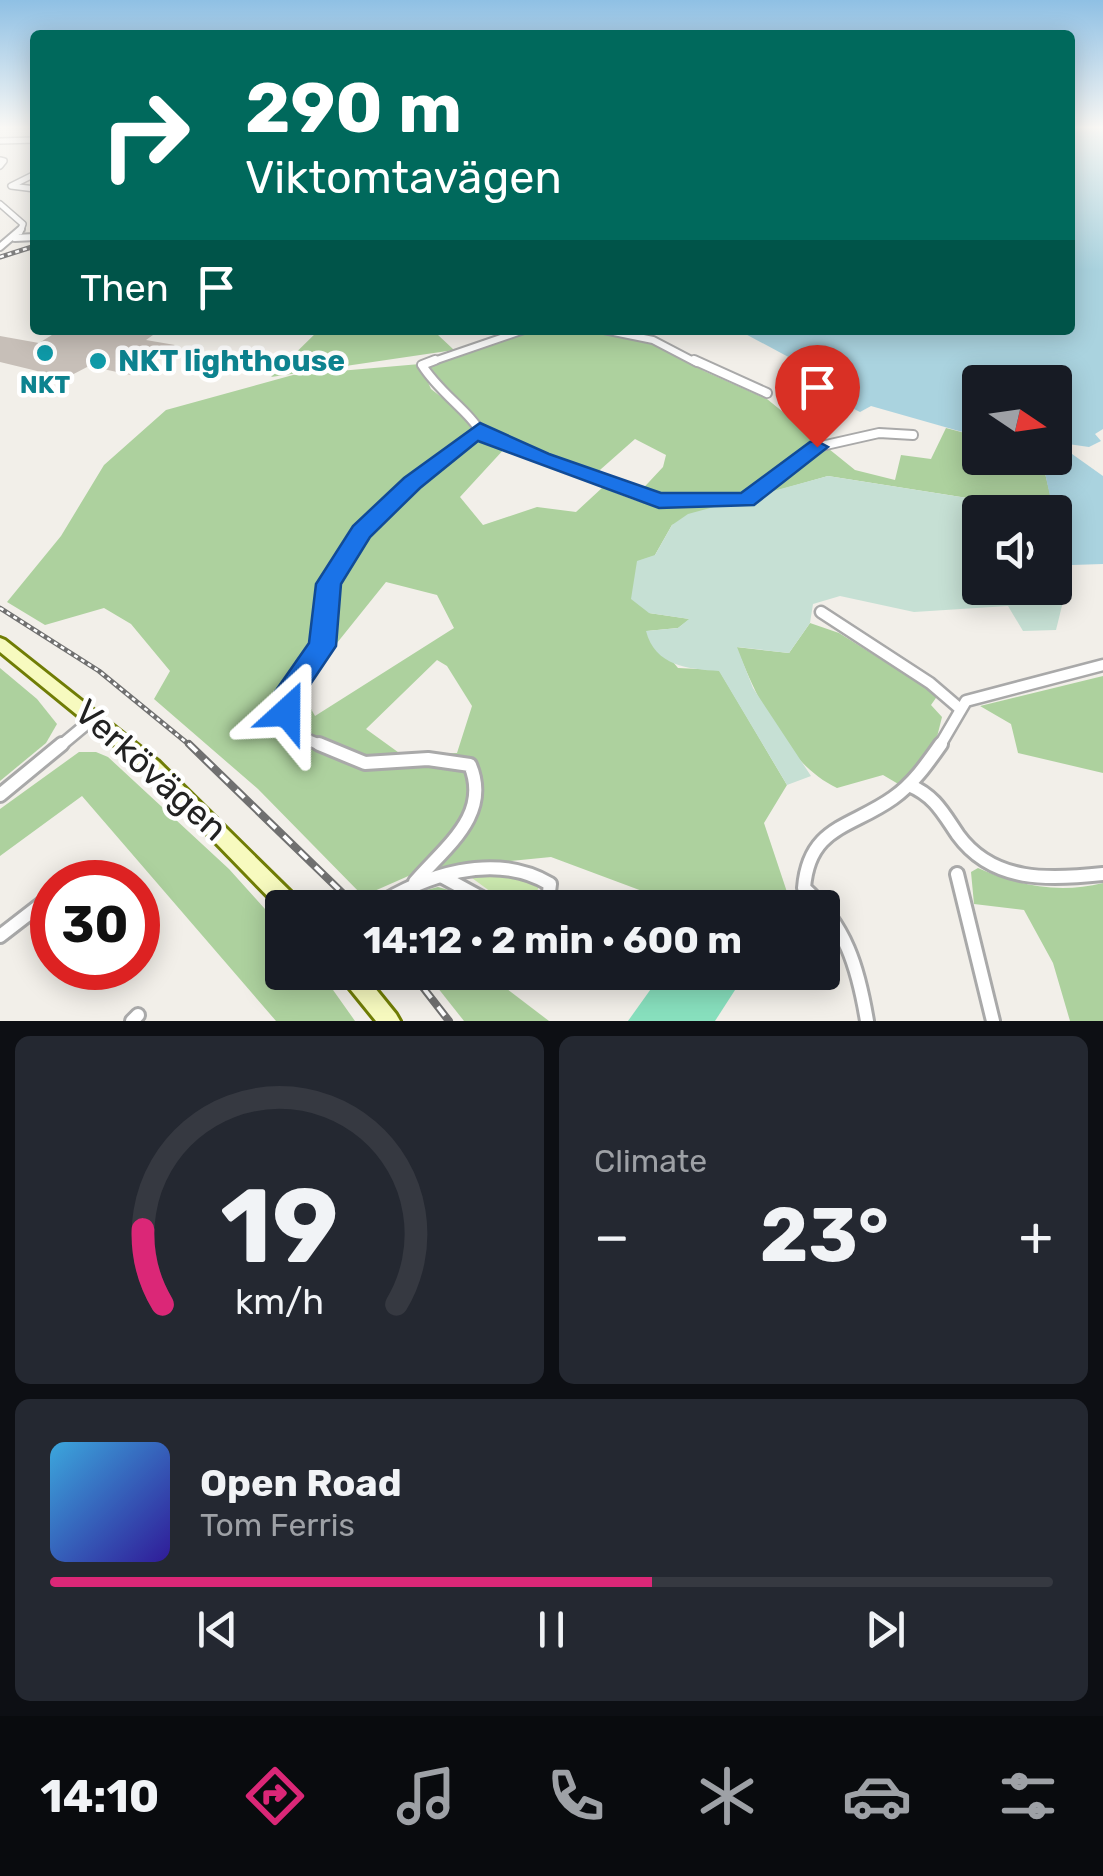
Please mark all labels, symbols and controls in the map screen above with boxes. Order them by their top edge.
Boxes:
text: 290 m [245,67,462,150]
icon: right [80,70,210,200]
text: Viktomtavägen [245,151,562,204]
icon: arrive [189,260,244,315]
text: Then [80,265,169,311]
marker: NKT [34,342,56,364]
place label: NKT lighthouse [118,343,345,379]
pin [775,345,860,448]
marker: NKT lighthouse [87,350,109,372]
icon: arrive [790,360,845,415]
north arrow [962,365,1072,475]
map controls [962,365,1072,605]
place label: NKT [20,370,70,399]
button: sound [962,495,1072,605]
position arrow [235,660,339,764]
street label: Verkövägen [66,691,236,849]
speed limit sign: 30 [30,860,160,990]
text: 14:12 · 2 min · 600 m [363,917,742,963]
text: Climate [594,1142,707,1180]
text: 19 [220,1165,339,1288]
text: 23° [760,1191,889,1280]
text: − [594,1204,630,1269]
text: + [1019,1204,1053,1269]
text: km/h [235,1281,324,1323]
text: Open Road [200,1460,402,1506]
text: Tom Ferris [200,1506,355,1544]
icon: previous [190,1602,245,1657]
icon: pause [524,1602,579,1657]
icon: next [858,1602,913,1657]
icon: directions [240,1761,310,1831]
icon: music [391,1761,461,1831]
icon: phone [541,1761,611,1831]
icon: climate [692,1761,762,1831]
icon: car [842,1761,912,1831]
icon: filters [993,1761,1063,1831]
text: 14:10 [40,1770,159,1823]

